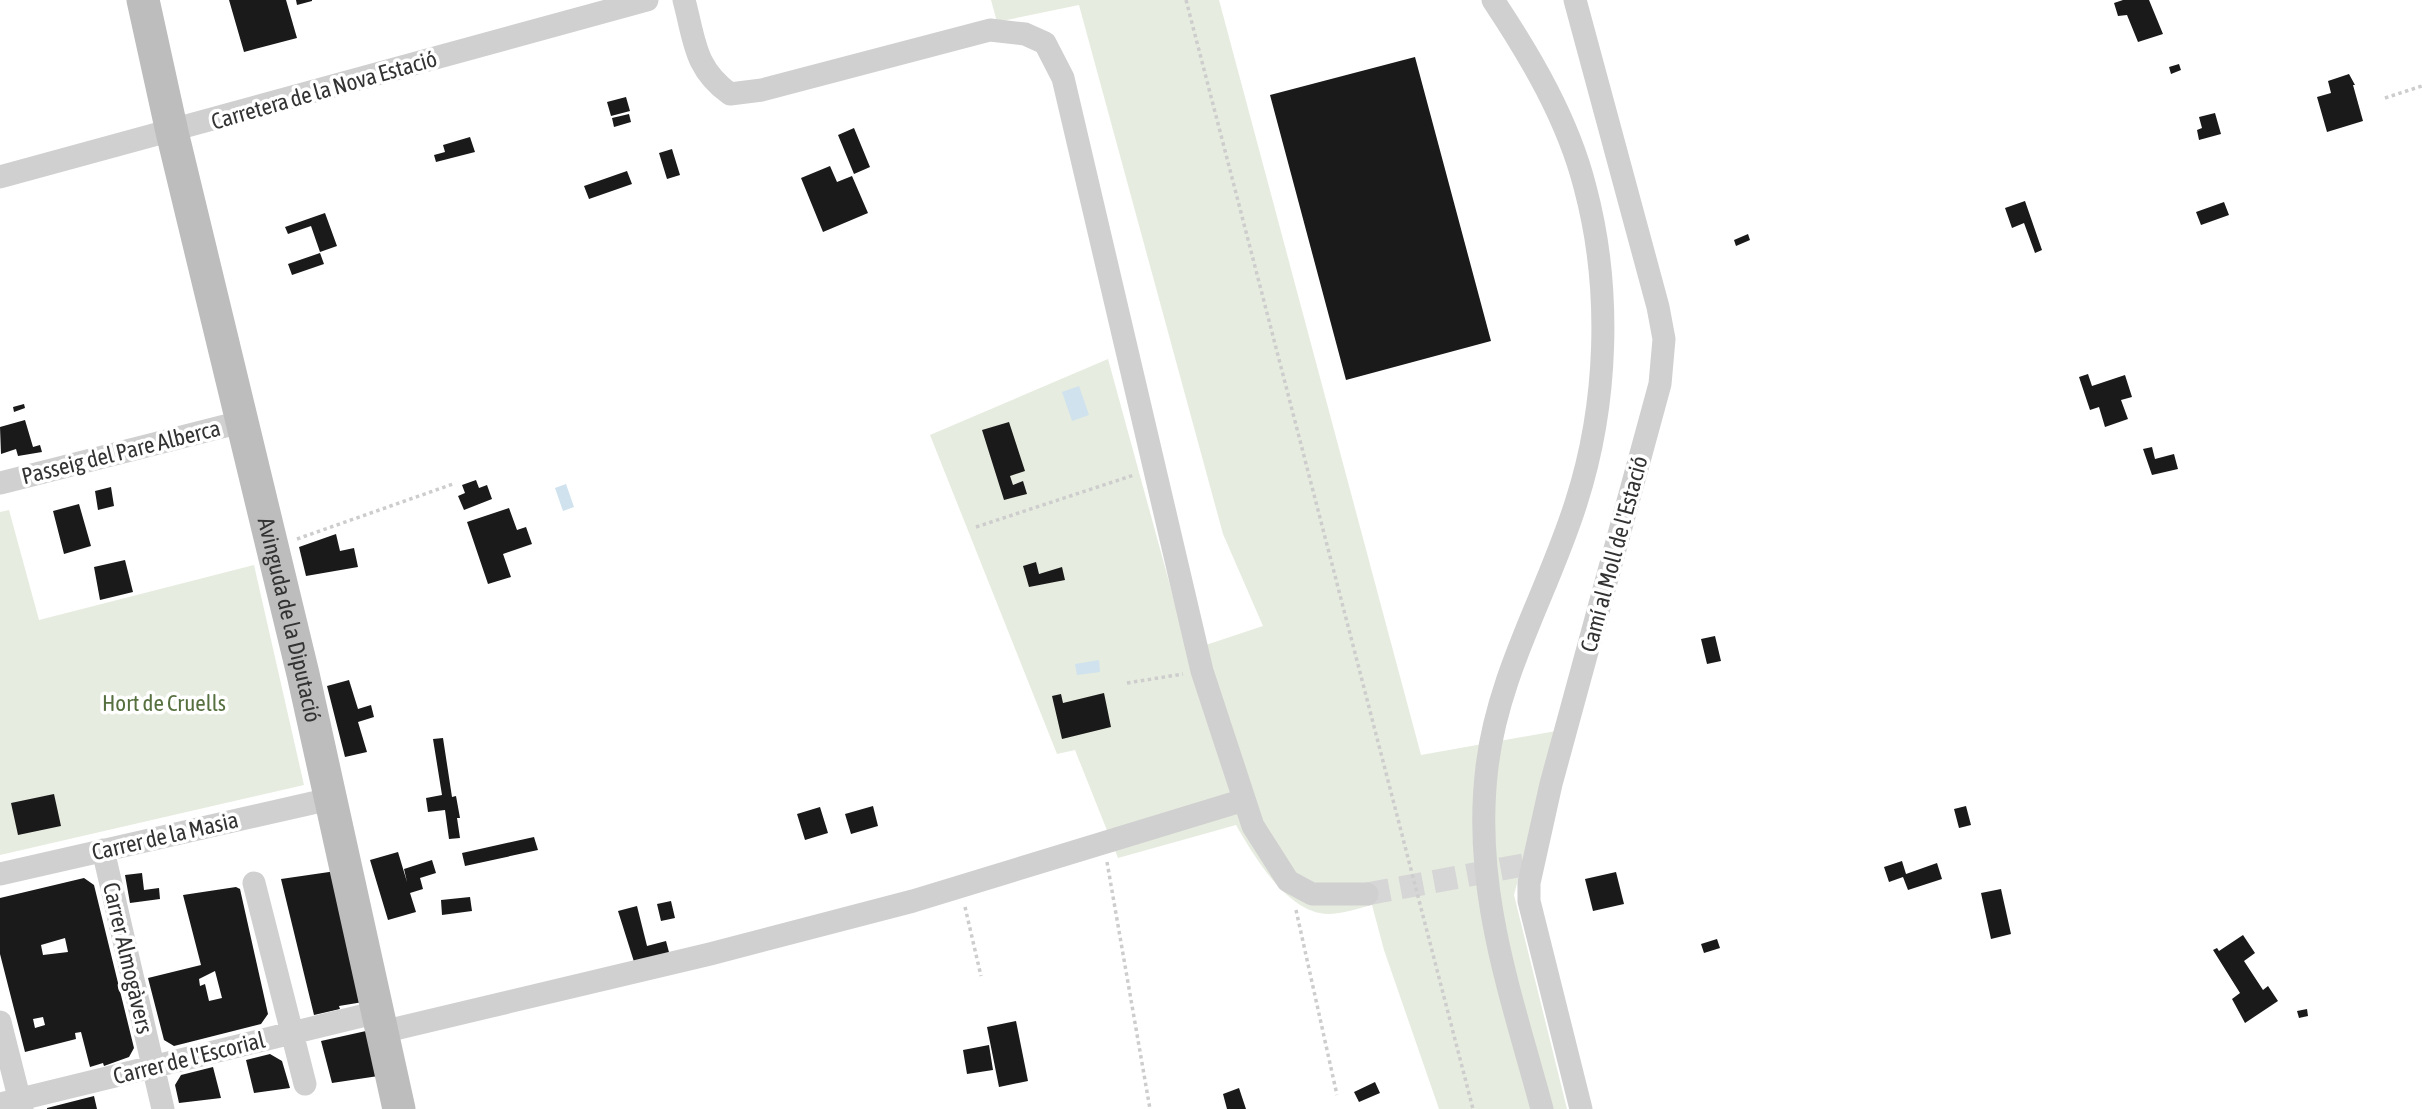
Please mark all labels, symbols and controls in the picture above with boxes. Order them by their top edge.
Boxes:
street label: Carretera de la Nova Estació [208,45,440,135]
street label: Passeig del Pare Alberca [19,415,223,489]
street label: Camí al Moll de l'Estació [1575,453,1653,655]
street label: Avinguda de la Diputació [253,515,326,725]
park label: Hort de Cruells [102,690,226,716]
street label: Carrer de la Masia [89,807,241,865]
street label: Carrer Almogàvers [98,880,158,1036]
street label: Carrer de l'Escorial [110,1027,268,1089]

